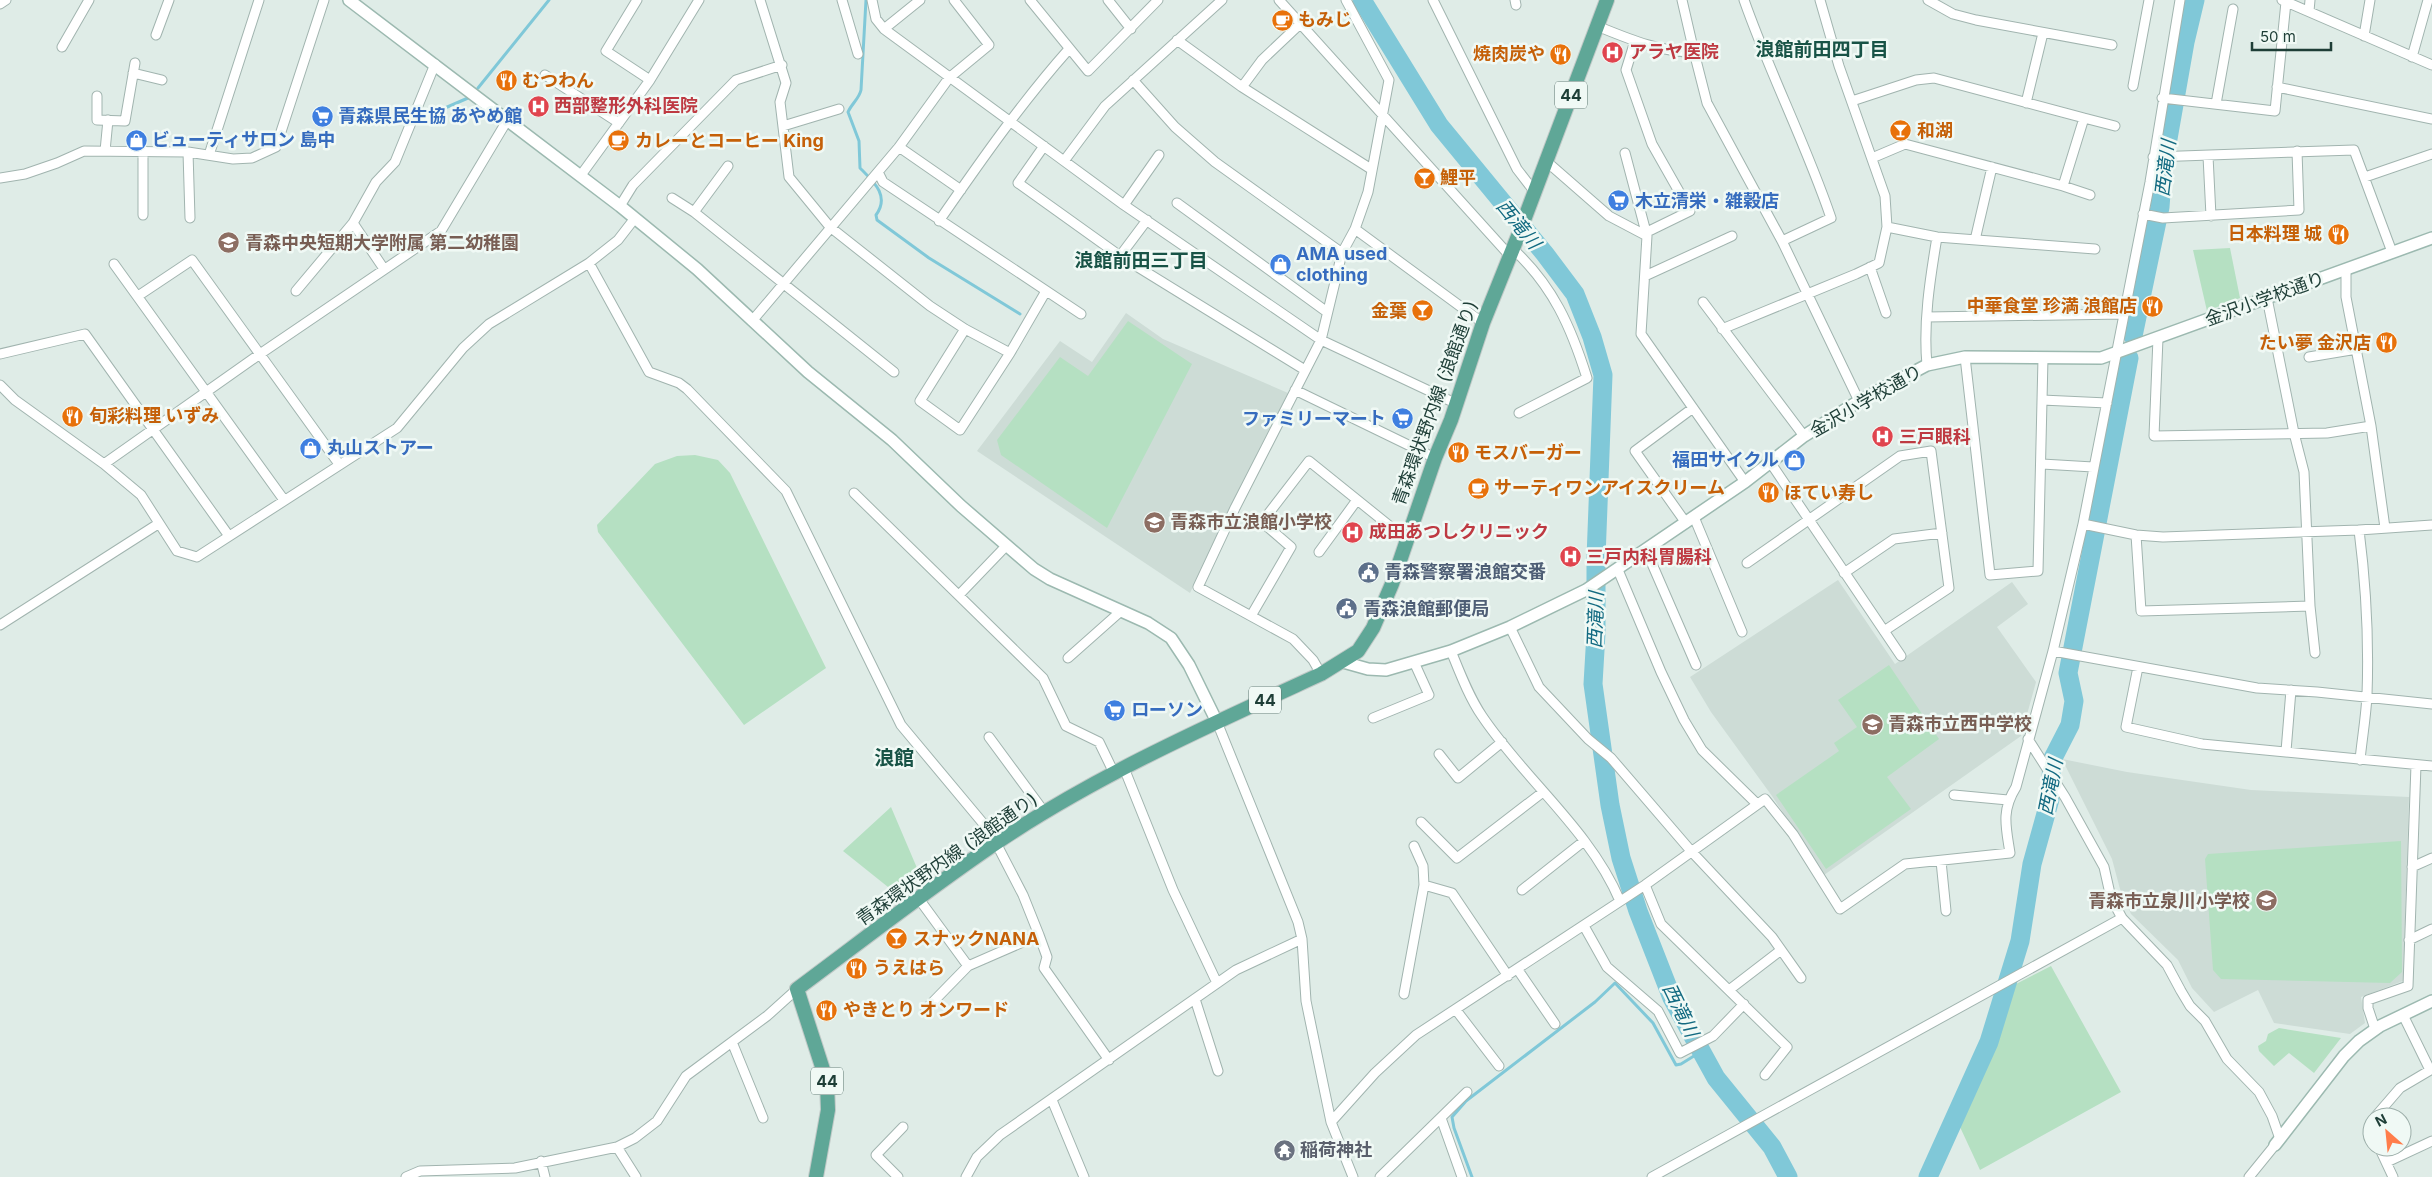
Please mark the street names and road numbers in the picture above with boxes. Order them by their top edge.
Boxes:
road number: 44 [1555,82,1587,108]
street label: 金沢小学校通り [2202,267,2328,330]
street label: 青森環状野内線 (浪館通り) [1388,298,1481,508]
street label: 金沢小学校通り [1806,360,1926,441]
road number: 44 [1249,686,1281,714]
street label: 青森環状野内線 (浪館通り) [852,788,1041,929]
road number: 44 [811,1068,843,1094]

